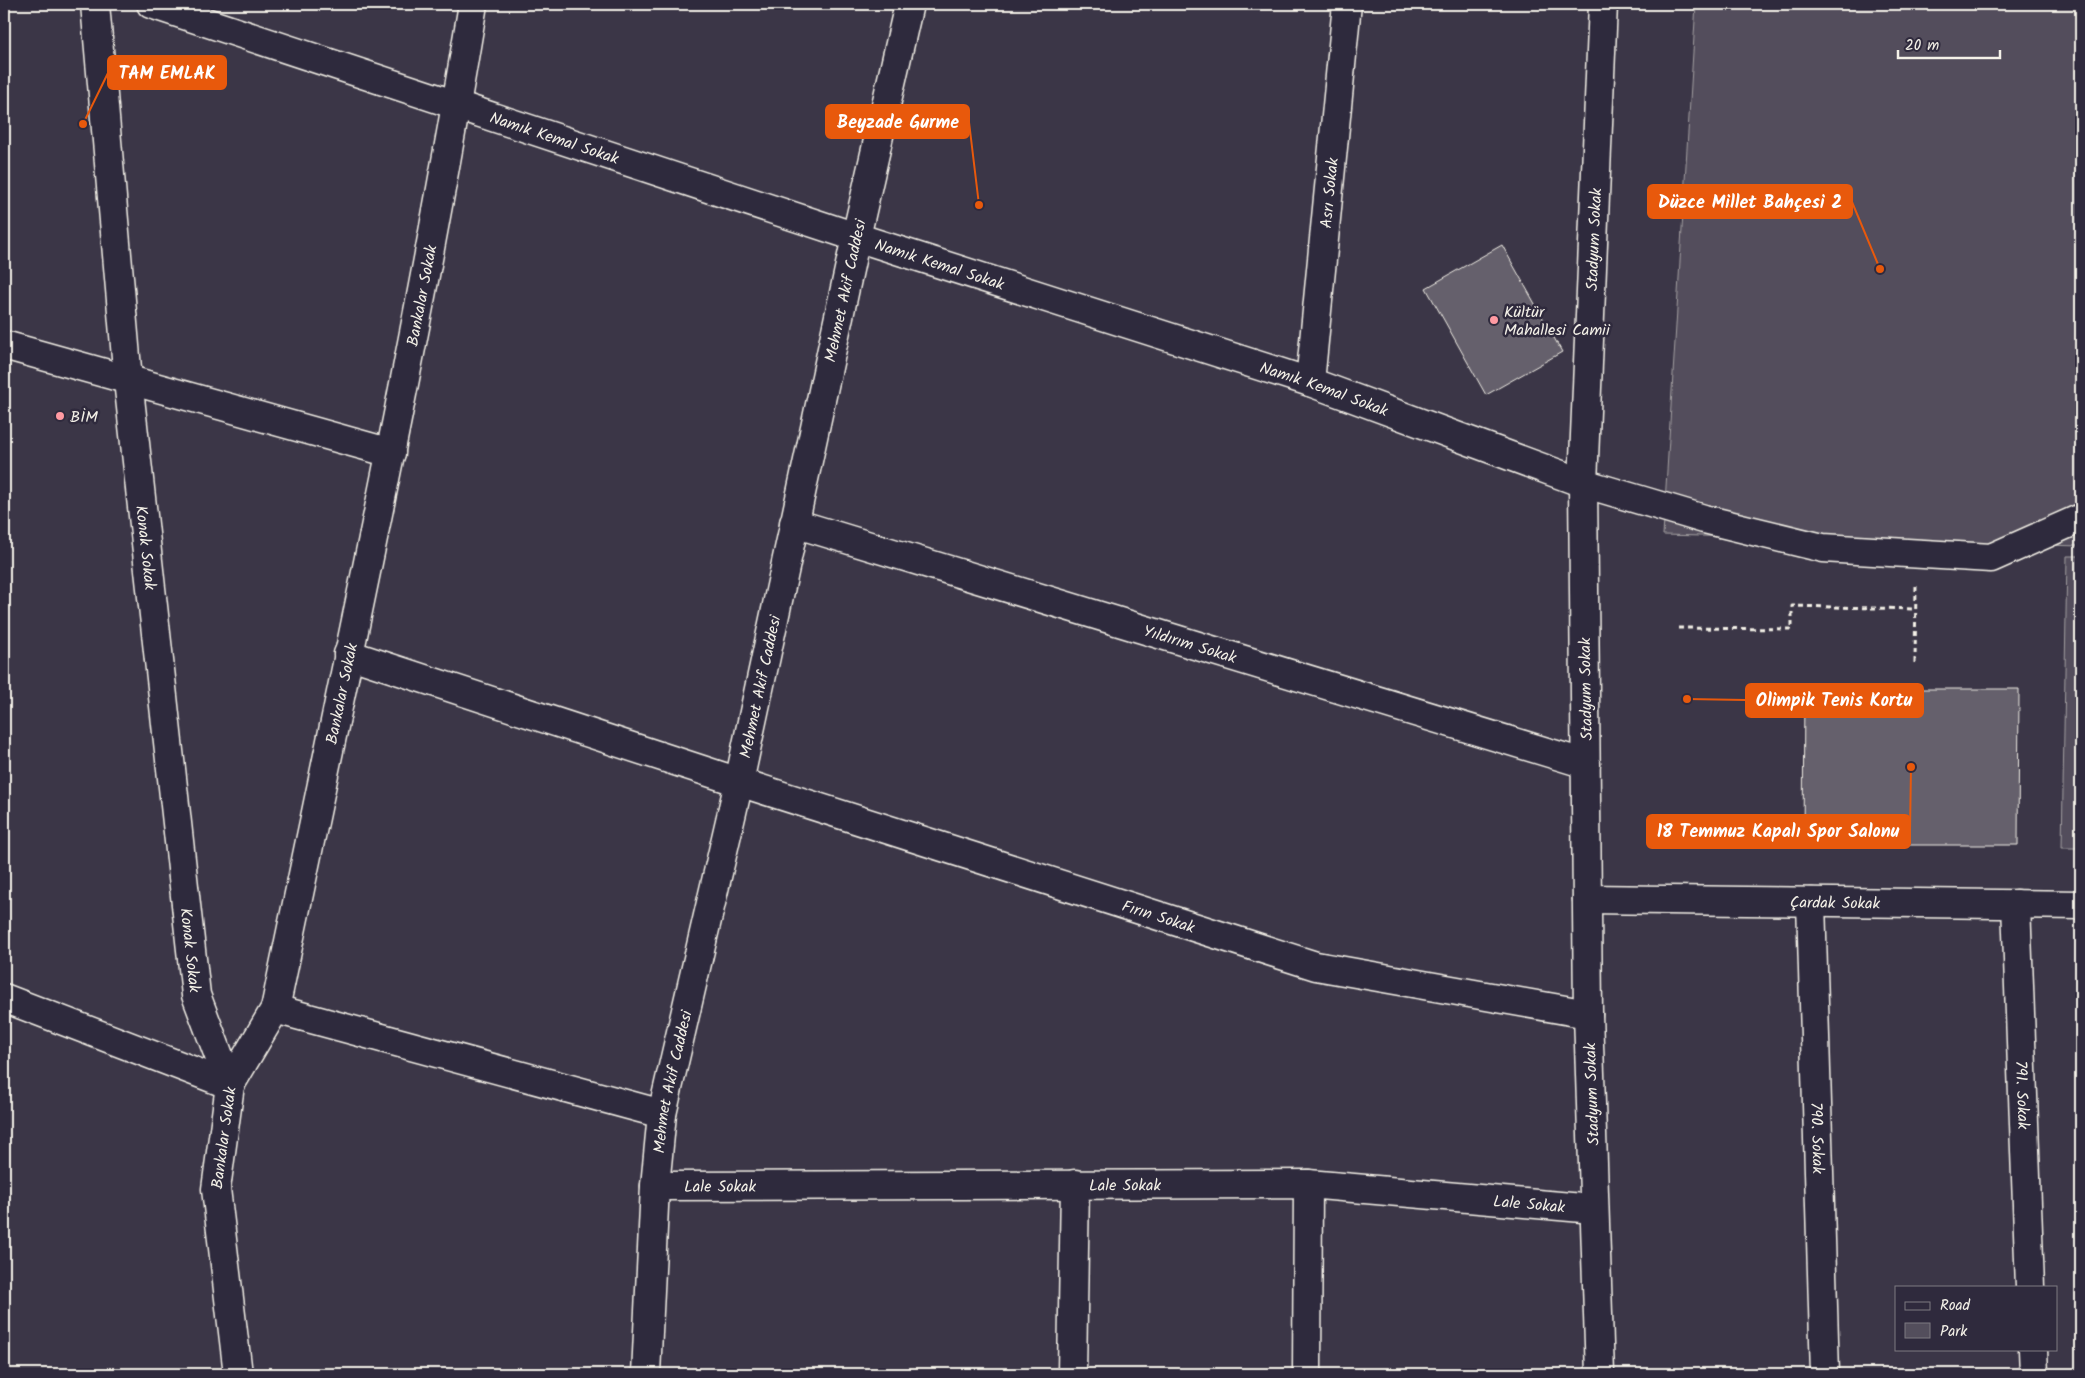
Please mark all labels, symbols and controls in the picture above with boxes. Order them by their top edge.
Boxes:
scale bar [1898,28,2000,60]
text: 20 m [1905,34,1939,58]
callout: TAM EMLAK [108,56,226,89]
text: TAM EMLAK [118,60,216,89]
callout: Beyzade Gurme [826,105,969,138]
street label: Namık Kemal Sokak [486,106,622,172]
text: Beyzade Gurme [837,109,959,138]
street label: Asrı Sokak [1314,156,1346,229]
callout: Düzce Millet Bahçesi 2 [1648,185,1852,218]
street label: Stadyum Sokak [1580,187,1609,291]
text: Düzce Millet Bahçesi 2 [1658,189,1842,218]
street label: Mehmet Akif Caddesi [818,216,874,365]
street label: Namık Kemal Sokak [871,233,1008,298]
street label: Bankalar Sokak [401,242,445,348]
place label: Kültür Mahallesi Camii [1504,300,1611,343]
marker: Kültür Mahallesi Camii [1488,314,1500,326]
street label: Namık Kemal Sokak [1256,356,1392,424]
place label: BİM [70,405,98,430]
marker: BİM [54,410,66,422]
street label: Konak Sokak [128,504,162,592]
street label: Mehmet Akif Caddesi [733,612,789,761]
street label: Yıldırım Sokak [1140,619,1240,671]
street label: Stadyum Sokak [1573,637,1600,741]
street label: Bankalar Sokak [320,640,365,747]
callout: Olimpik Tenis Kortu [1746,684,1923,717]
text: Olimpik Tenis Kortu [1756,687,1913,716]
callout: 18 Temmuz Kapalı Spor Salonu [1647,815,1910,848]
text: 18 Temmuz Kapalı Spor Salonu [1657,818,1900,847]
street label: Çardak Sokak [1790,890,1881,917]
street label: Fırın Sokak [1119,894,1198,941]
street label: Konak Sokak [172,907,207,994]
street label: Mehmet Akif Caddesi [647,1007,700,1154]
street label: Stadyum Sokak [1578,1042,1607,1146]
street label: 791. Sokak [2008,1060,2035,1130]
street label: Bankalar Sokak [205,1085,244,1191]
street label: 790. Sokak [1803,1102,1830,1175]
street label: Lale Sokak [1089,1173,1162,1199]
street label: Lale Sokak [684,1175,757,1200]
street label: Lale Sokak [1492,1189,1567,1220]
legend [1895,1286,2058,1350]
text: Road [1940,1294,1971,1318]
text: Park [1940,1320,1968,1344]

